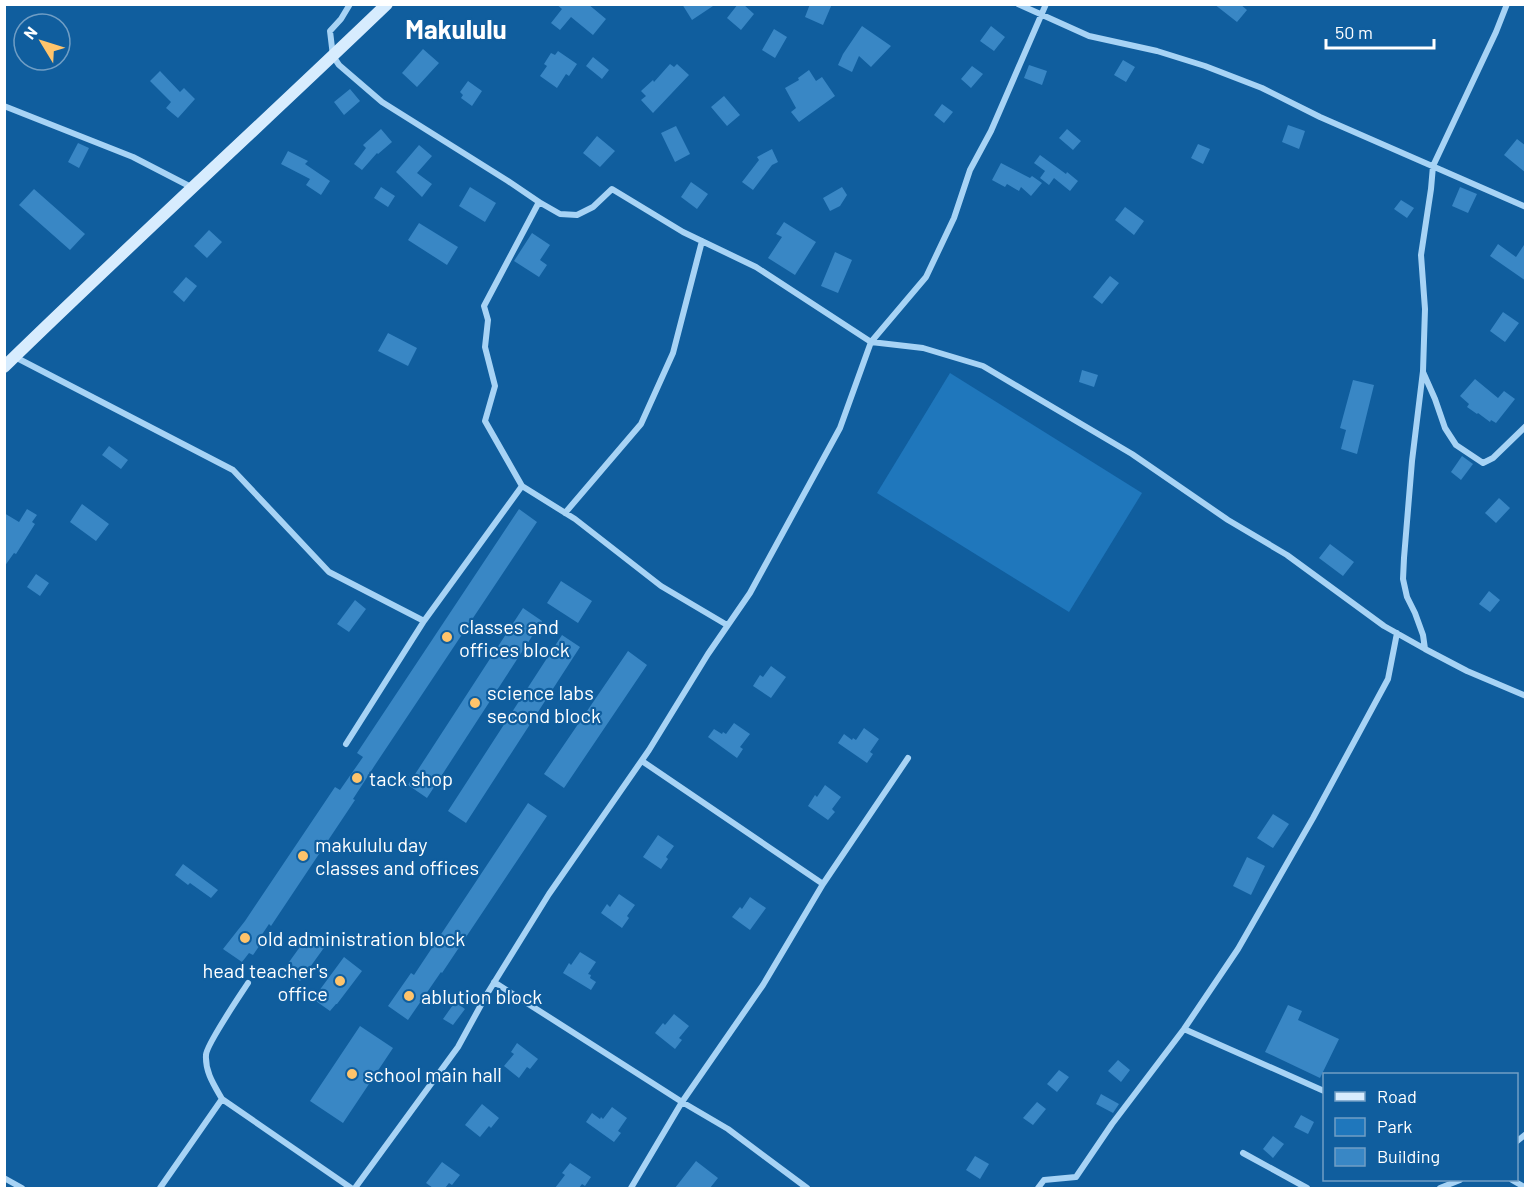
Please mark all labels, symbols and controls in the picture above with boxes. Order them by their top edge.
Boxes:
north arrow [12,12,72,72]
scale bar [1326,12,1434,50]
district label: Makululu [405,13,507,44]
text: 50 m [1335,21,1373,43]
text: N [19,22,41,42]
place label: classes and offices block [459,614,570,661]
marker: classes and offices block [440,630,454,644]
place label: science labs second block [487,680,601,727]
marker: science labs second block [468,696,482,710]
place label: tack shop [369,766,453,790]
marker: tack shop [350,771,364,785]
place label: makululu day classes and offices [315,832,479,879]
marker: makululu day classes and offices [296,849,310,863]
place label: old administration block [257,926,465,950]
marker: old administration block [238,931,252,945]
place label: head teacher's office [203,958,328,1005]
marker: head teacher's office [333,974,347,988]
place label: ablution block [421,984,542,1008]
marker: ablution block [402,989,416,1003]
place label: school main hall [364,1062,502,1086]
marker: school main hall [345,1067,359,1081]
legend [1323,1073,1518,1181]
text: Road [1377,1085,1417,1107]
text: Park [1377,1115,1412,1137]
text: Building [1377,1145,1440,1167]

